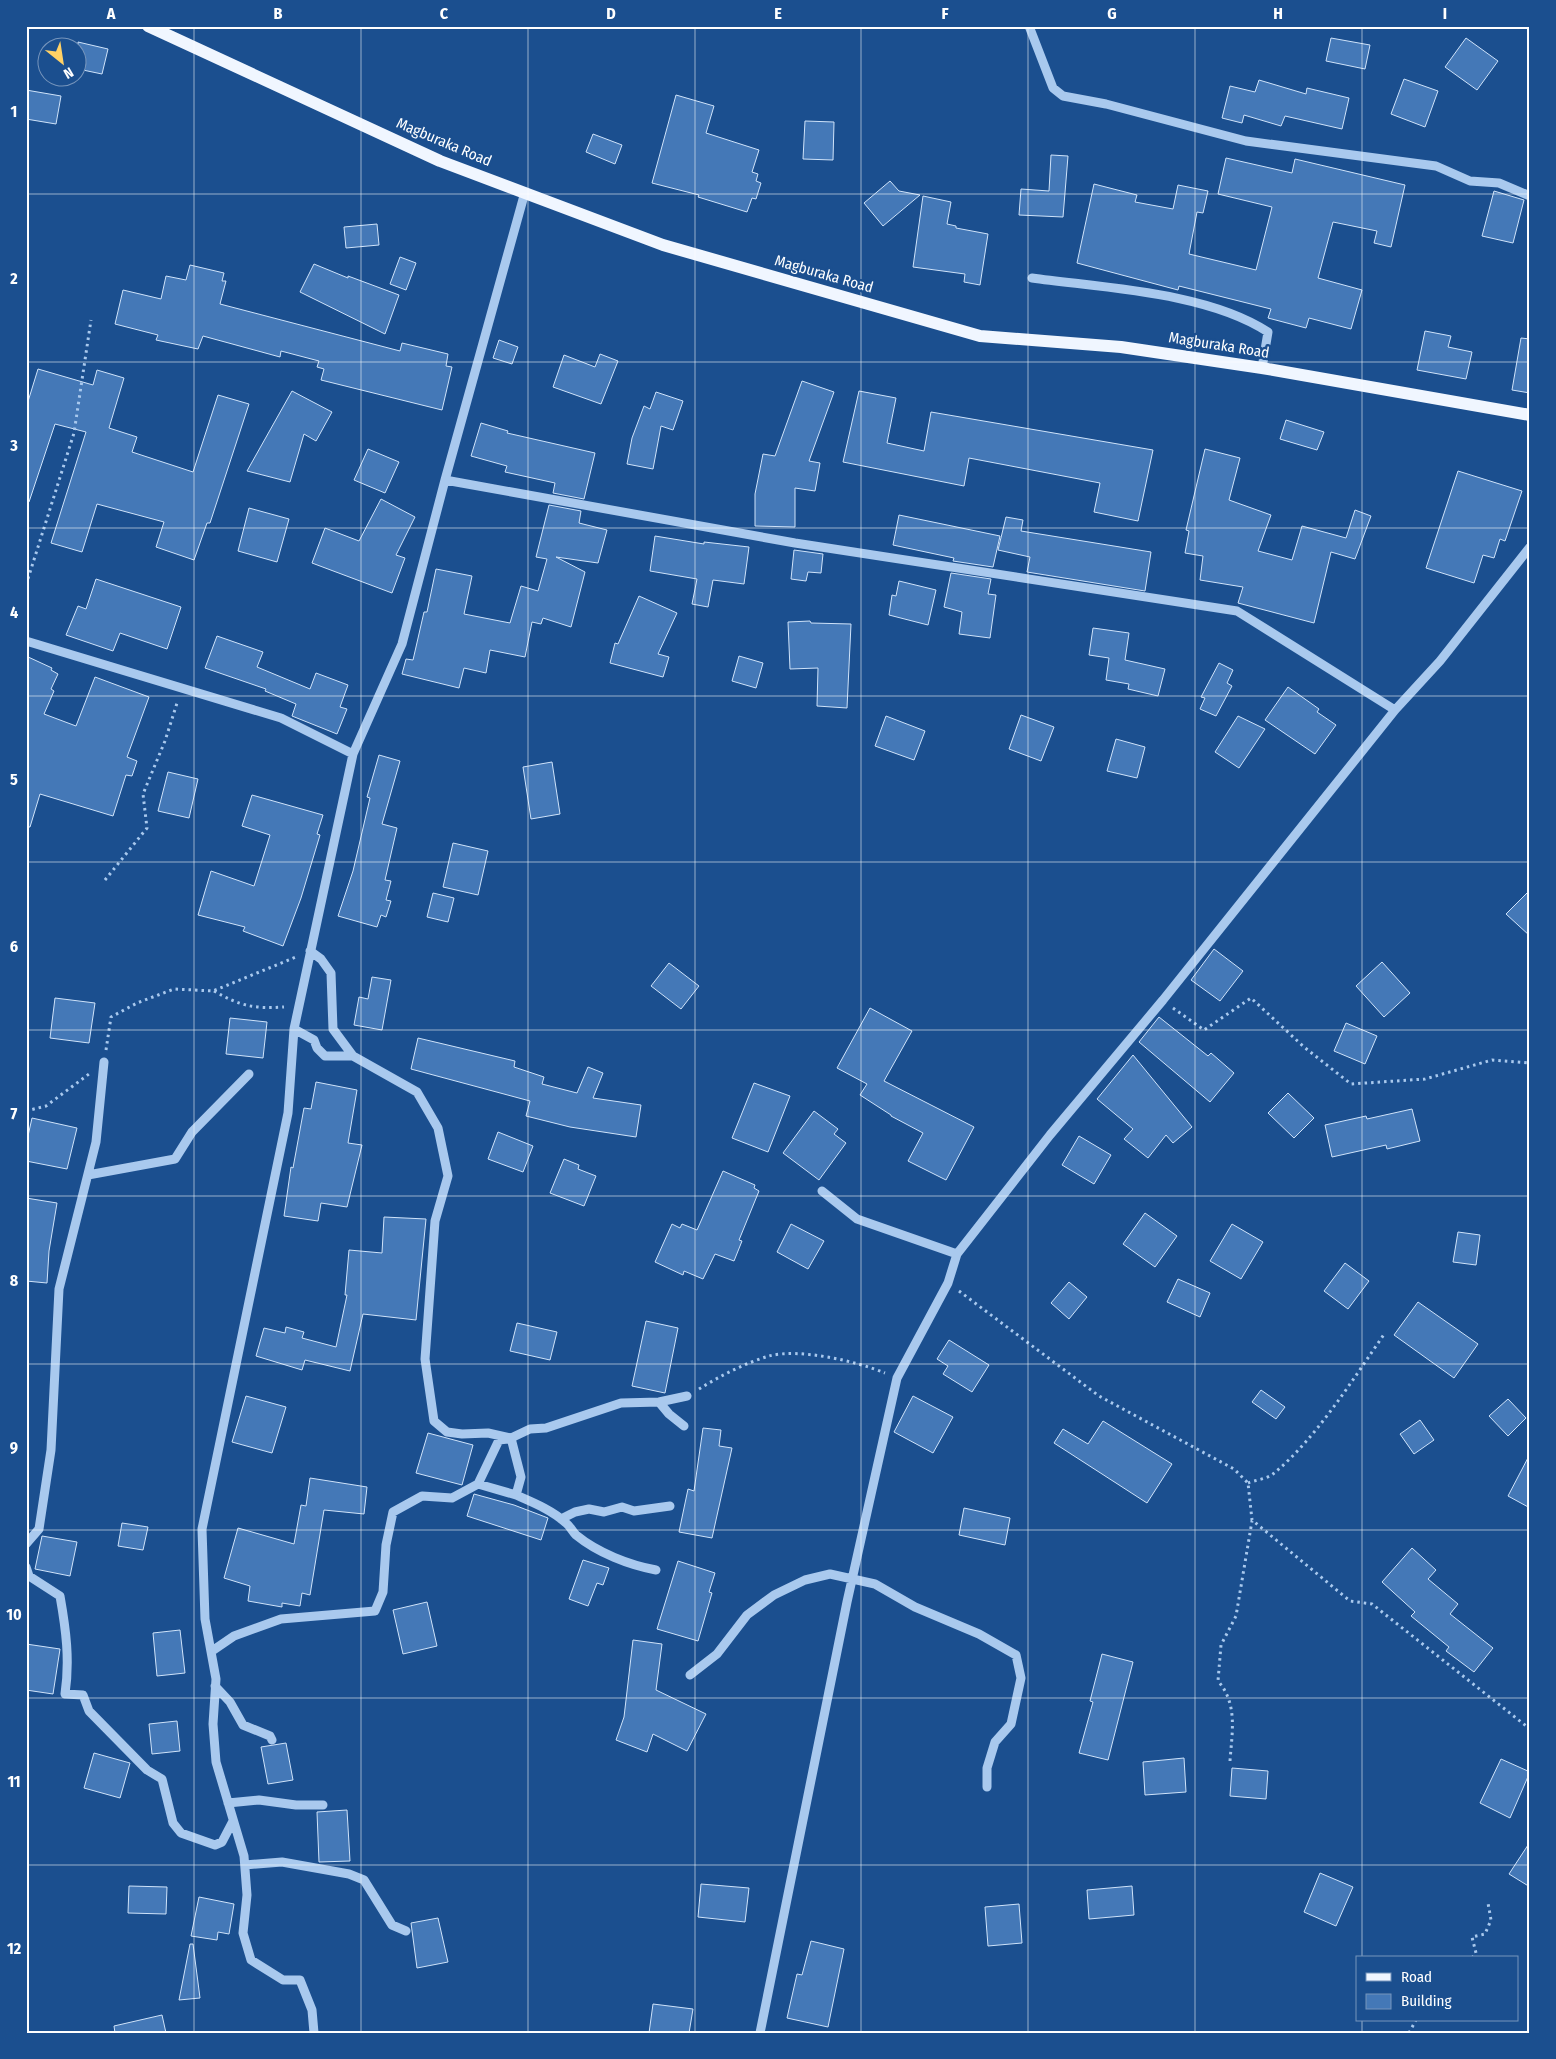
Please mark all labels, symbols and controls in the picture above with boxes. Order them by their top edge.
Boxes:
text: A [106,4,116,23]
text: B [274,4,283,23]
text: C [440,4,449,23]
text: D [606,4,616,23]
text: E [774,4,782,23]
text: F [941,4,949,23]
text: G [1107,4,1117,23]
text: H [1273,4,1283,23]
text: I [1443,4,1447,23]
north arrow [38,38,88,88]
text: N [60,63,76,82]
text: 1 [11,102,17,121]
street label: Magburaka Road [394,114,494,170]
street label: Magburaka Road [773,251,875,297]
text: 2 [9,269,18,288]
street label: Magburaka Road [1167,328,1271,362]
text: 3 [9,436,18,455]
text: 4 [10,603,18,622]
text: 5 [10,770,18,789]
text: 6 [10,937,18,956]
text: 7 [11,1104,18,1123]
text: 8 [10,1271,19,1290]
text: 9 [10,1438,18,1457]
text: 10 [6,1605,22,1624]
text: 11 [7,1772,21,1791]
text: 12 [7,1939,22,1958]
legend [1356,1956,1518,2022]
text: Road [1401,1968,1432,1986]
text: Building [1401,1992,1452,2010]

